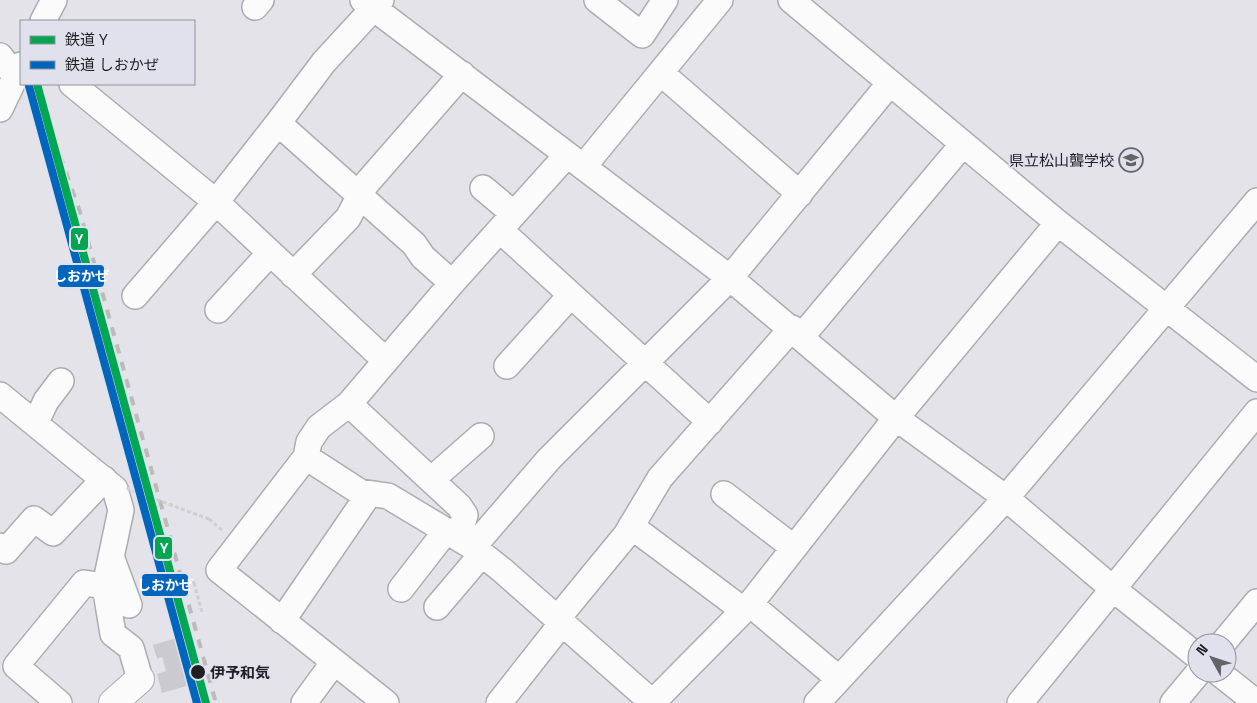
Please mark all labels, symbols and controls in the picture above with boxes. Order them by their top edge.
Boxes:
legend [20,20,195,85]
text: 鉄道 Y [65,30,108,49]
text: 鉄道 しおかぜ [65,55,159,74]
school or university icon: 県立松山聾学校 [1118,147,1144,173]
place label: 県立松山聾学校 [1009,151,1114,170]
line badge: Y [70,227,89,251]
text: Y [75,230,84,248]
line badge: しおかぜ [57,264,105,288]
text: しおかぜ [53,267,109,285]
line badge: Y [154,536,173,560]
text: Y [160,539,169,557]
line badge: しおかぜ [141,573,189,597]
text: しおかぜ [137,576,193,594]
north arrow [1187,633,1237,683]
text: N [1192,640,1212,659]
marker: 伊予和気 [189,663,207,681]
place label: 伊予和気 [210,663,270,682]

